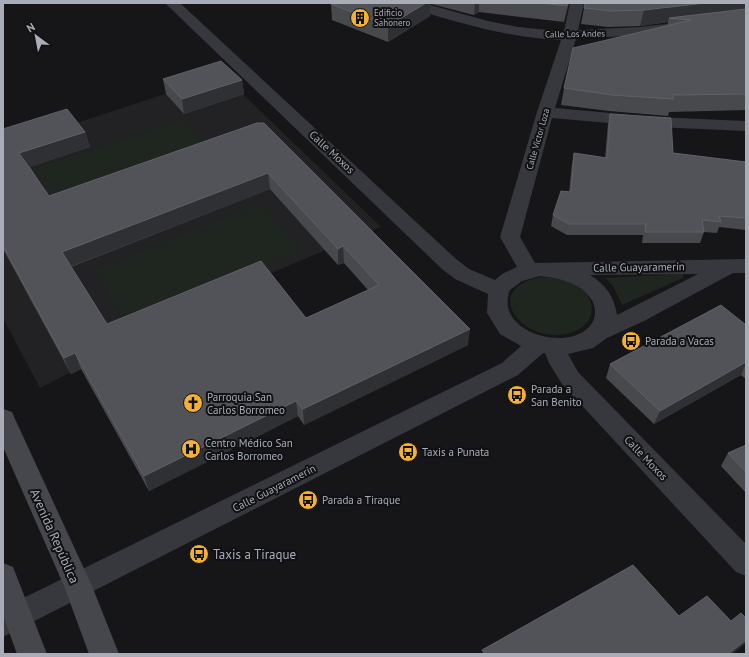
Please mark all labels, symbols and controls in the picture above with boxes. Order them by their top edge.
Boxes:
building icon: Edificio Sahonero [349,7,371,29]
place label: Edificio Sahonero [374,7,411,28]
north arrow [16,16,56,56]
text: N [24,20,37,35]
street label: Calle Los Andes [545,27,605,40]
street label: Calle Víctor Loza [524,107,552,171]
street label: Calle Moxos [306,128,358,177]
street label: Calle Guayaramerín [593,259,685,275]
bus stop icon: Parada a Vacas [620,330,642,352]
place label: Parada a Vacas [645,334,714,348]
place label: Parada a San Benito [531,382,582,409]
bus stop icon: Parada a San Benito [506,384,528,406]
place label: Parroquia San Carlos Borromeo [207,390,285,417]
church icon: Parroquia San Carlos Borromeo [182,392,204,414]
street label: Calle Moxos [621,433,671,484]
place label: Centro Médico San Carlos Borromeo [205,436,293,463]
hospital icon: Centro Médico San Carlos Borromeo [180,438,202,460]
bus stop icon: Taxis a Punata [397,441,419,463]
place label: Taxis a Punata [422,445,489,459]
street label: Calle Guayaramerín [230,461,318,515]
street label: Avenida República [26,486,83,586]
bus stop icon: Parada a Tiraque [297,489,319,511]
place label: Parada a Tiraque [322,493,401,507]
bus stop icon: Taxis a Tiraque [188,543,210,565]
place label: Taxis a Tiraque [213,546,296,563]

